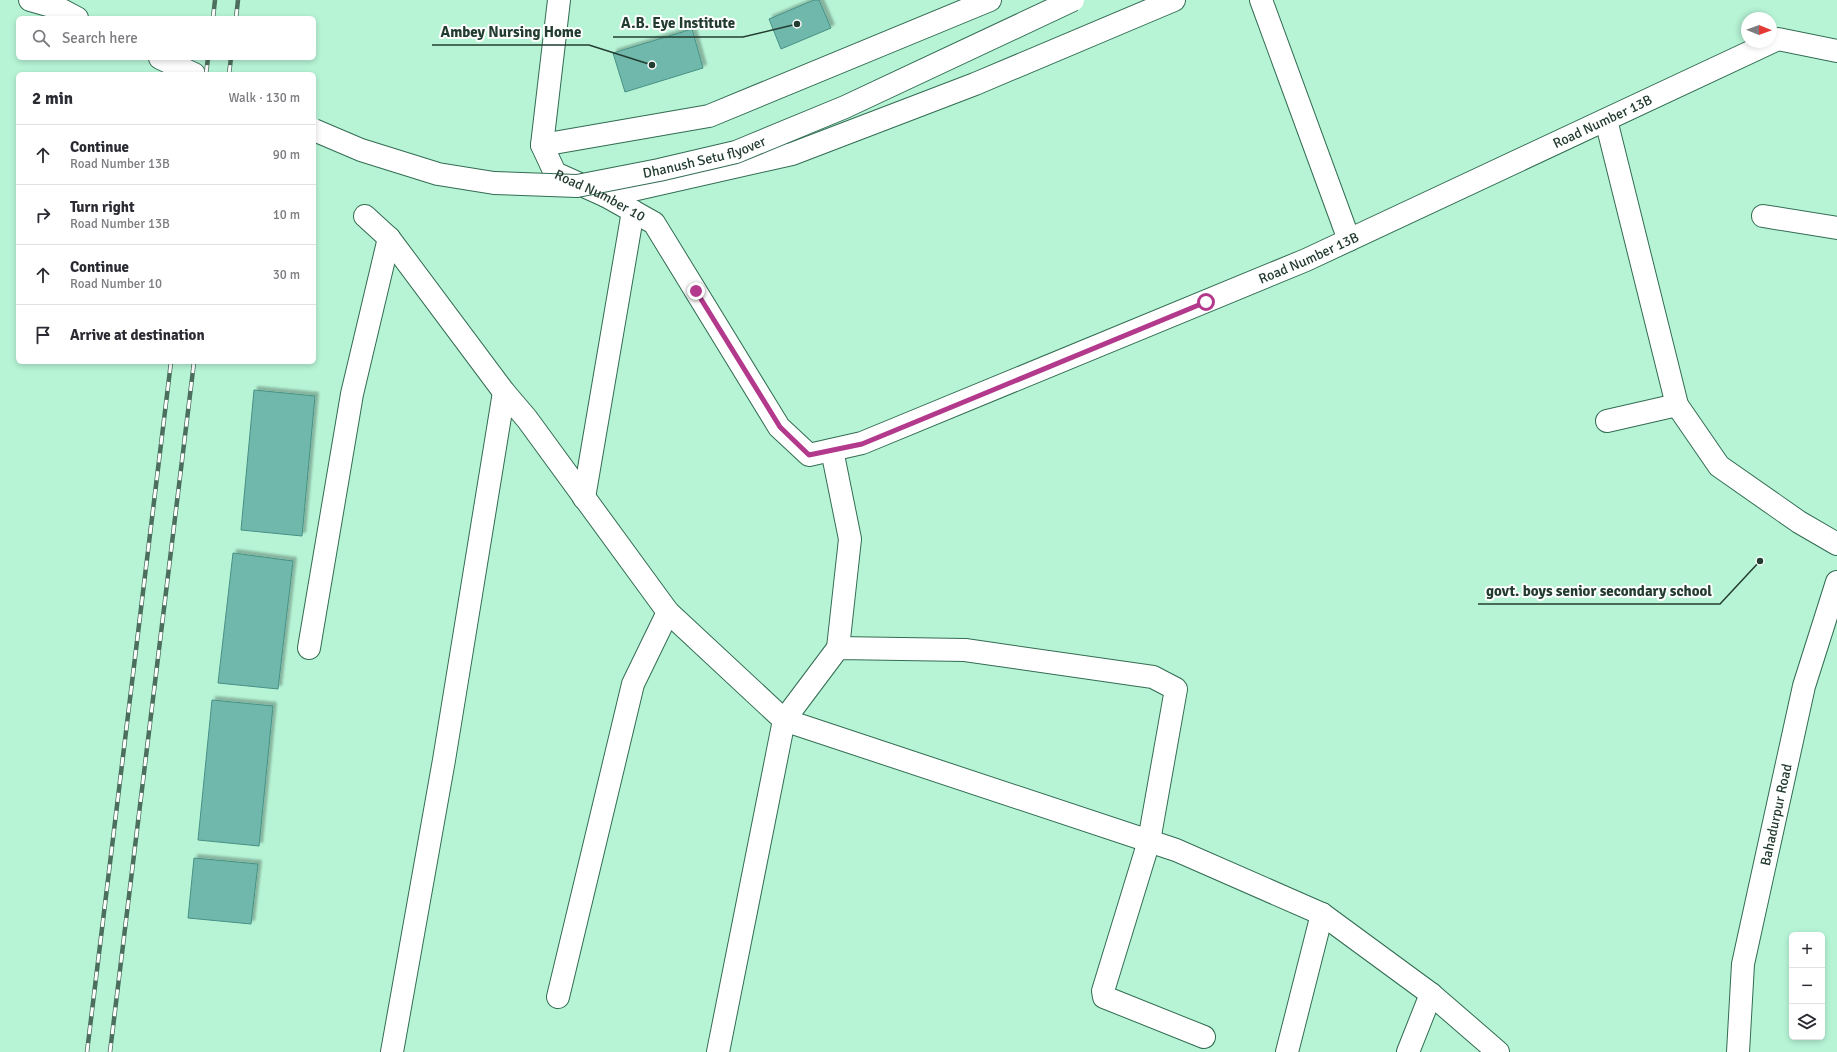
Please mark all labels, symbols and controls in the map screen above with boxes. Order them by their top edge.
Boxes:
callout: A.B. Eye Institute [613,10,743,37]
north arrow [1741,12,1777,48]
text: A.B. Eye Institute [621,14,735,32]
search box [16,16,316,60]
callout: Ambey Nursing Home [432,18,589,45]
text: Ambey Nursing Home [441,23,581,41]
icon: search [30,27,52,49]
text: Search here [62,29,138,47]
text: 2 min [32,88,73,109]
text: Walk · 130 m [229,90,300,106]
street label: Road Number 13B [1550,91,1655,152]
street label: Dhanush Setu flyover [641,132,769,181]
text: Continue [70,138,129,156]
icon: ahead [32,144,54,166]
text: 90 m [273,147,300,163]
text: Road Number 13B [70,156,170,172]
street label: Road Number 10 [552,165,648,225]
text: Turn right [70,198,135,216]
icon: right [32,204,54,226]
text: 10 m [273,207,300,223]
text: Road Number 13B [70,216,170,232]
street label: Road Number 13B [1256,228,1361,287]
text: Continue [70,258,129,276]
icon: ahead [32,264,54,286]
text: 30 m [273,267,300,283]
text: Road Number 10 [70,276,162,292]
route end [687,282,705,300]
route start [1197,293,1215,311]
icon: arrive [32,324,54,346]
text: Arrive at destination [70,326,205,344]
callout: govt. boys senior secondary school [1478,577,1720,604]
text: govt. boys senior secondary school [1486,582,1712,600]
street label: Bahadurpur Road [1756,762,1795,867]
map controls [1789,932,1825,1040]
button: + [1789,932,1825,968]
button: − [1789,968,1825,1004]
button: layers [1789,1004,1825,1040]

